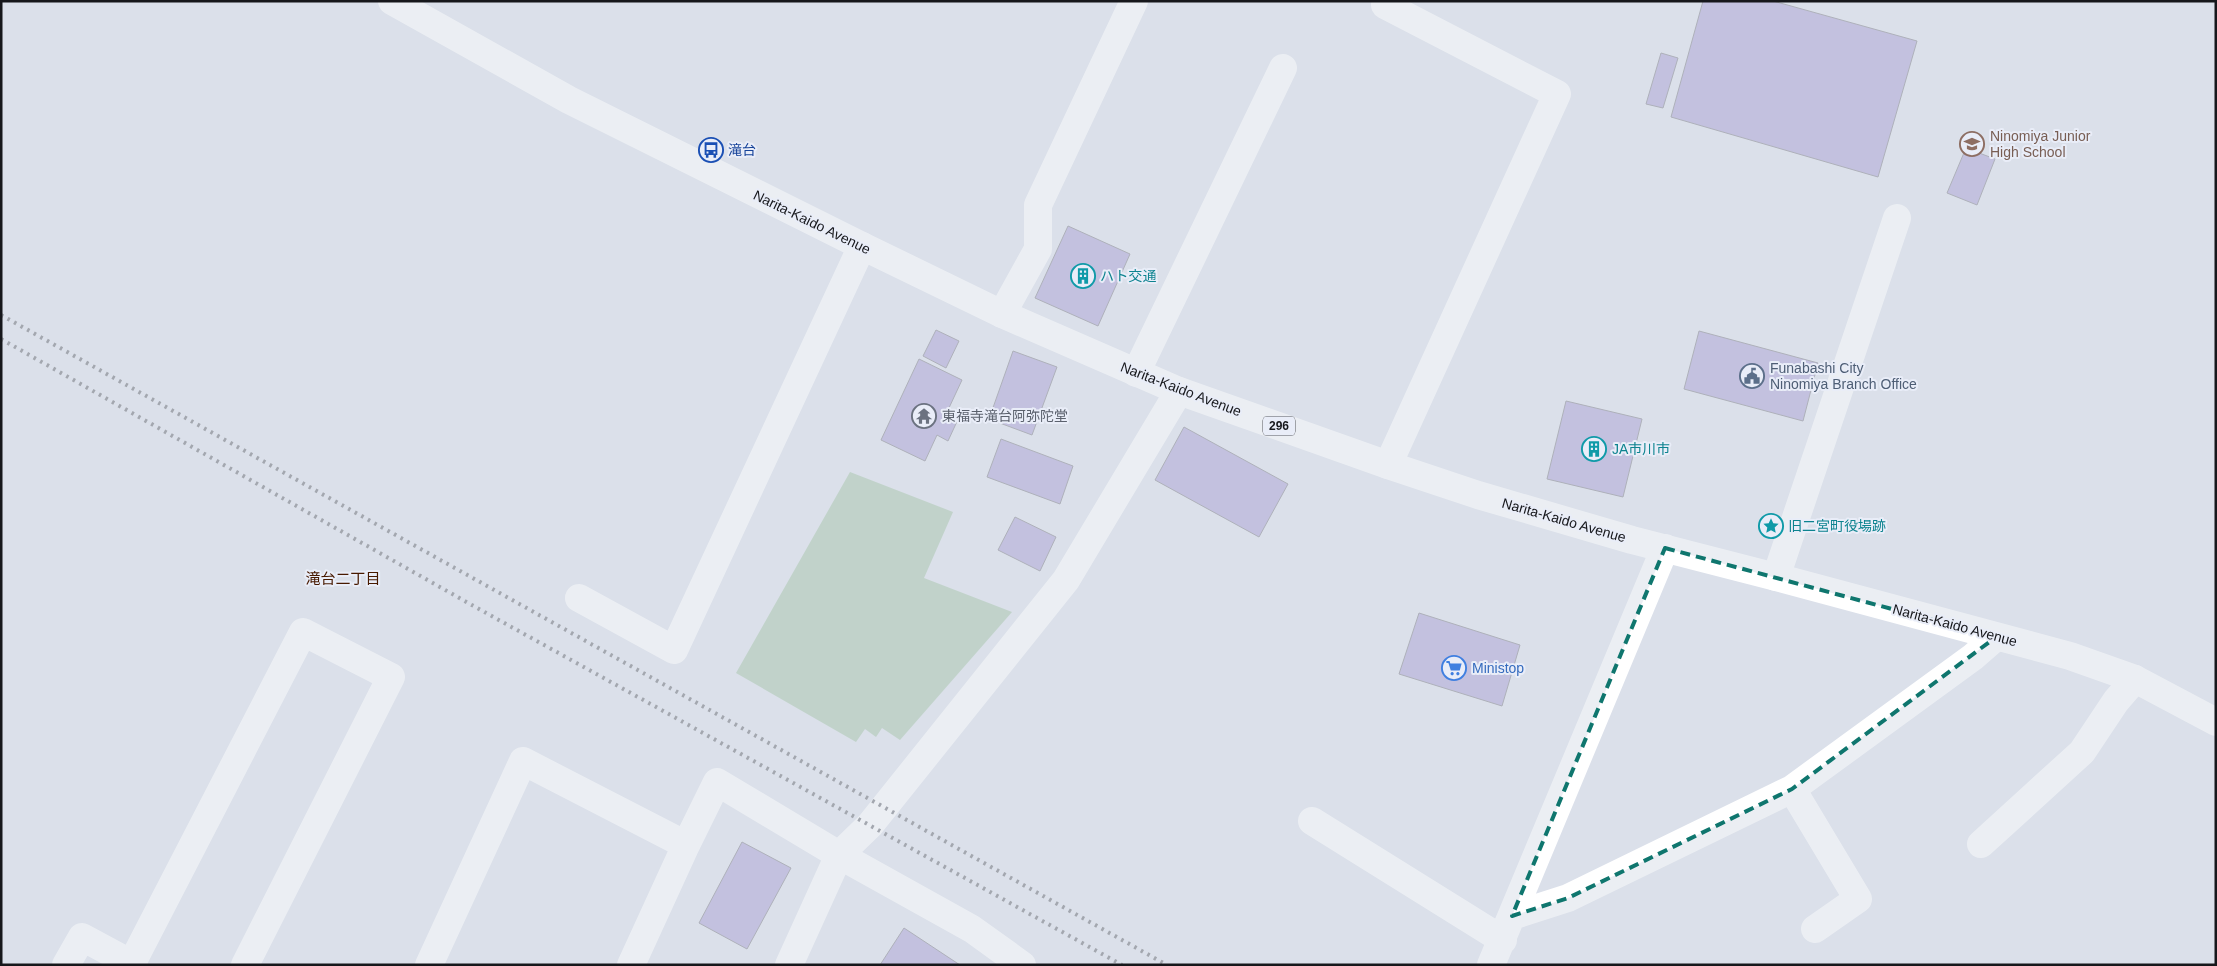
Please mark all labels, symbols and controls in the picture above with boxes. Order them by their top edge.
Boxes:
place label: Ninomiya Junior High School [1990,128,2091,160]
school or university icon: Ninomiya Junior High School [1959,131,1985,157]
bus stop icon: 滝台 [698,137,724,163]
place label: 滝台 [728,142,756,158]
street label: Narita-Kaido Avenue [751,187,873,257]
building icon: ハト交通 [1070,263,1096,289]
place label: ハト交通 [1100,268,1156,284]
street label: Narita-Kaido Avenue [1118,359,1244,420]
place label: Funabashi City Ninomiya Branch Office [1770,360,1917,392]
public building icon: Funabashi City Ninomiya Branch Office [1739,363,1765,389]
temple icon: 東福寺滝台阿弥陀堂 [911,403,937,429]
place label: 東福寺滝台阿弥陀堂 [942,408,1068,424]
road number: 296 [1263,416,1295,436]
building icon: JA市川市 [1581,436,1607,462]
place label: JA市川市 [1612,441,1670,457]
street label: Narita-Kaido Avenue [1500,495,1628,545]
place icon: 旧二宮町役場跡 [1758,513,1784,539]
place label: 旧二宮町役場跡 [1788,518,1886,534]
district label: 滝台二丁目 [305,570,381,587]
street label: Narita-Kaido Avenue [1891,601,2019,649]
supermarket icon: Ministop [1441,655,1467,681]
place label: Ministop [1472,660,1524,676]

